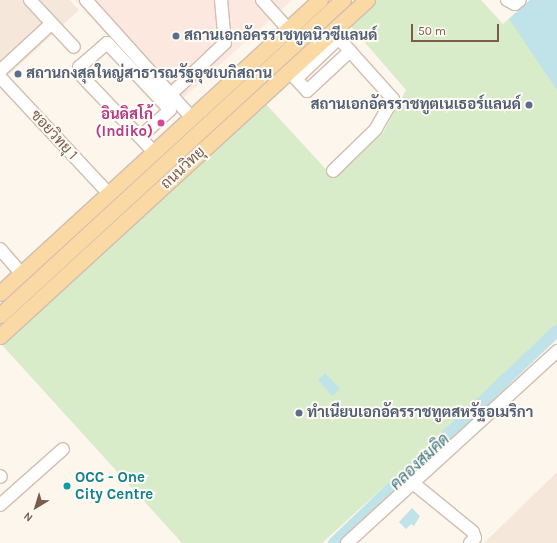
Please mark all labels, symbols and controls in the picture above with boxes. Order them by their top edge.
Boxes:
scale bar [413,16,501,42]
text: 50 m [418,24,446,38]
place label: สถานเอกอัครราชทูตนิวซีแลนด์ [184,27,378,45]
marker: สถานเอกอัครราชทูตนิวซีแลนด์ [171,31,181,41]
place label: สถานกงสุลใหญ่สาธารณรัฐอุซเบกิสถาน [26,65,272,83]
marker: สถานกงสุลใหญ่สาธารณรัฐอุซเบกิสถาน [13,69,23,79]
place label: สถานเอกอัครราชทูตเนเธอร์แลนด์ [310,96,521,114]
marker: สถานเอกอัครราชทูตเนเธอร์แลนด์ [524,100,534,110]
place label: อินดิสโก้ (Indiko) [96,105,153,140]
street label: ซอยวิทยุ 1 [27,106,81,164]
marker: อินดิสโก้ (Indiko) [156,118,166,128]
street label: ถนนวิทยุ [157,143,209,193]
place label: ทำเนียบเอกอัครราชทูตสหรัฐอเมริกา [307,404,533,422]
marker: ทำเนียบเอกอัครราชทูตสหรัฐอเมริกา [294,408,304,418]
water label: คลองสมคิด [386,430,454,494]
place label: OCC - One City Centre [75,468,153,503]
marker: OCC - One City Centre [62,481,72,491]
north arrow [16,487,56,527]
text: N [21,509,35,524]

